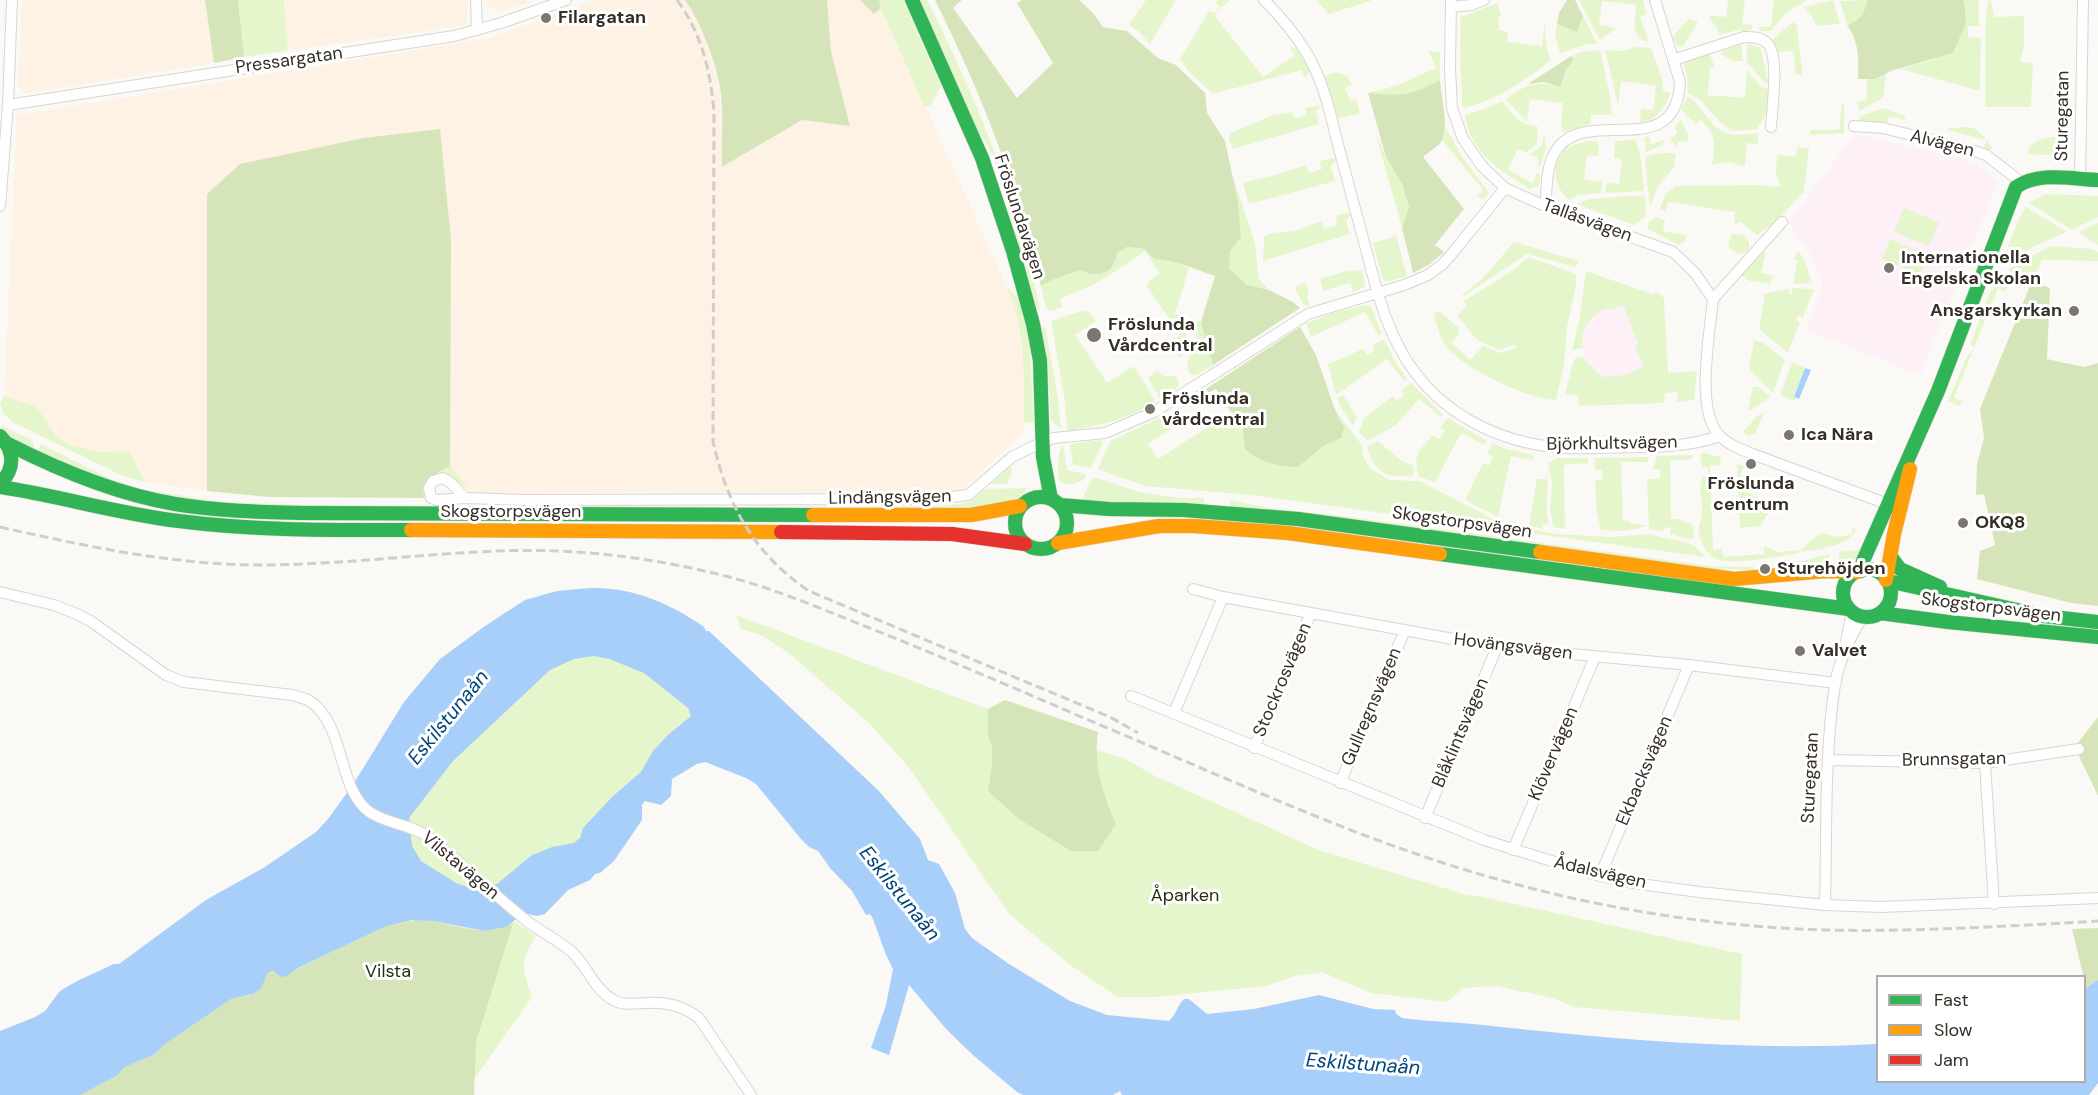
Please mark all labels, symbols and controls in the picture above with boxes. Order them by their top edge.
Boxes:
place label: Filargatan [558,7,646,29]
marker: Filargatan [539,11,553,25]
street label: Pressargatan [234,43,344,79]
street label: Sturegatan [2051,70,2075,162]
street label: Alvägen [1908,126,1976,162]
street label: Fröslundavägen [989,152,1049,282]
street label: Tallåsvägen [1539,195,1635,247]
place label: Internationella Engelska Skolan [1901,247,2041,290]
marker: Internationella Engelska Skolan [1882,261,1896,275]
place label: Ansgarskyrkan [1930,300,2062,322]
marker: Ansgarskyrkan [2067,304,2081,318]
place label: Fröslunda Vårdcentral [1108,314,1212,356]
marker: Fröslunda Vårdcentral [1085,326,1103,344]
place label: Fröslunda vårdcentral [1162,388,1265,430]
marker: Fröslunda vårdcentral [1143,402,1157,416]
place label: Ica Nära [1801,424,1873,446]
marker: Ica Nära [1782,428,1796,442]
street label: Björkhultsvägen [1546,432,1678,456]
marker: Fröslunda centrum [1744,457,1758,471]
place label: Fröslunda centrum [1707,473,1795,516]
street label: Lindängsvägen [828,486,952,510]
street label: Skogstorpsvägen [441,501,581,523]
street label: Skogstorpsvägen [1391,503,1533,543]
place label: OKQ8 [1975,512,2025,534]
marker: OKQ8 [1956,516,1970,530]
place label: Sturehöjden [1777,558,1886,580]
marker: Sturehöjden [1758,562,1772,576]
street label: Skogstorpsvägen [1920,589,2062,627]
street label: Stockrosvägen [1249,620,1317,740]
street label: Hovängsvägen [1452,629,1574,665]
place label: Valvet [1812,640,1867,662]
marker: Valvet [1793,644,1807,658]
street label: Gullregnsvägen [1337,645,1407,769]
water label: Eskilstunaån [404,666,494,770]
street label: Blåklintsvägen [1428,675,1494,791]
street label: Klövervägen [1525,704,1583,804]
street label: Ekbacksvägen [1612,713,1678,829]
street label: Sturegatan [1798,732,1824,824]
street label: Brunnsgatan [1902,748,2006,772]
street label: Vilstavägen [417,827,503,905]
water label: Eskilstunaån [854,842,944,946]
street label: Ådalsvägen [1552,852,1648,894]
park label: Åparken [1151,885,1219,907]
park label: Vilsta [365,961,411,983]
legend [1876,975,2086,1083]
text: Fast [1934,988,1969,1012]
text: Slow [1934,1018,1973,1042]
text: Jam [1934,1048,1969,1072]
water label: Eskilstunaån [1305,1049,1421,1081]

